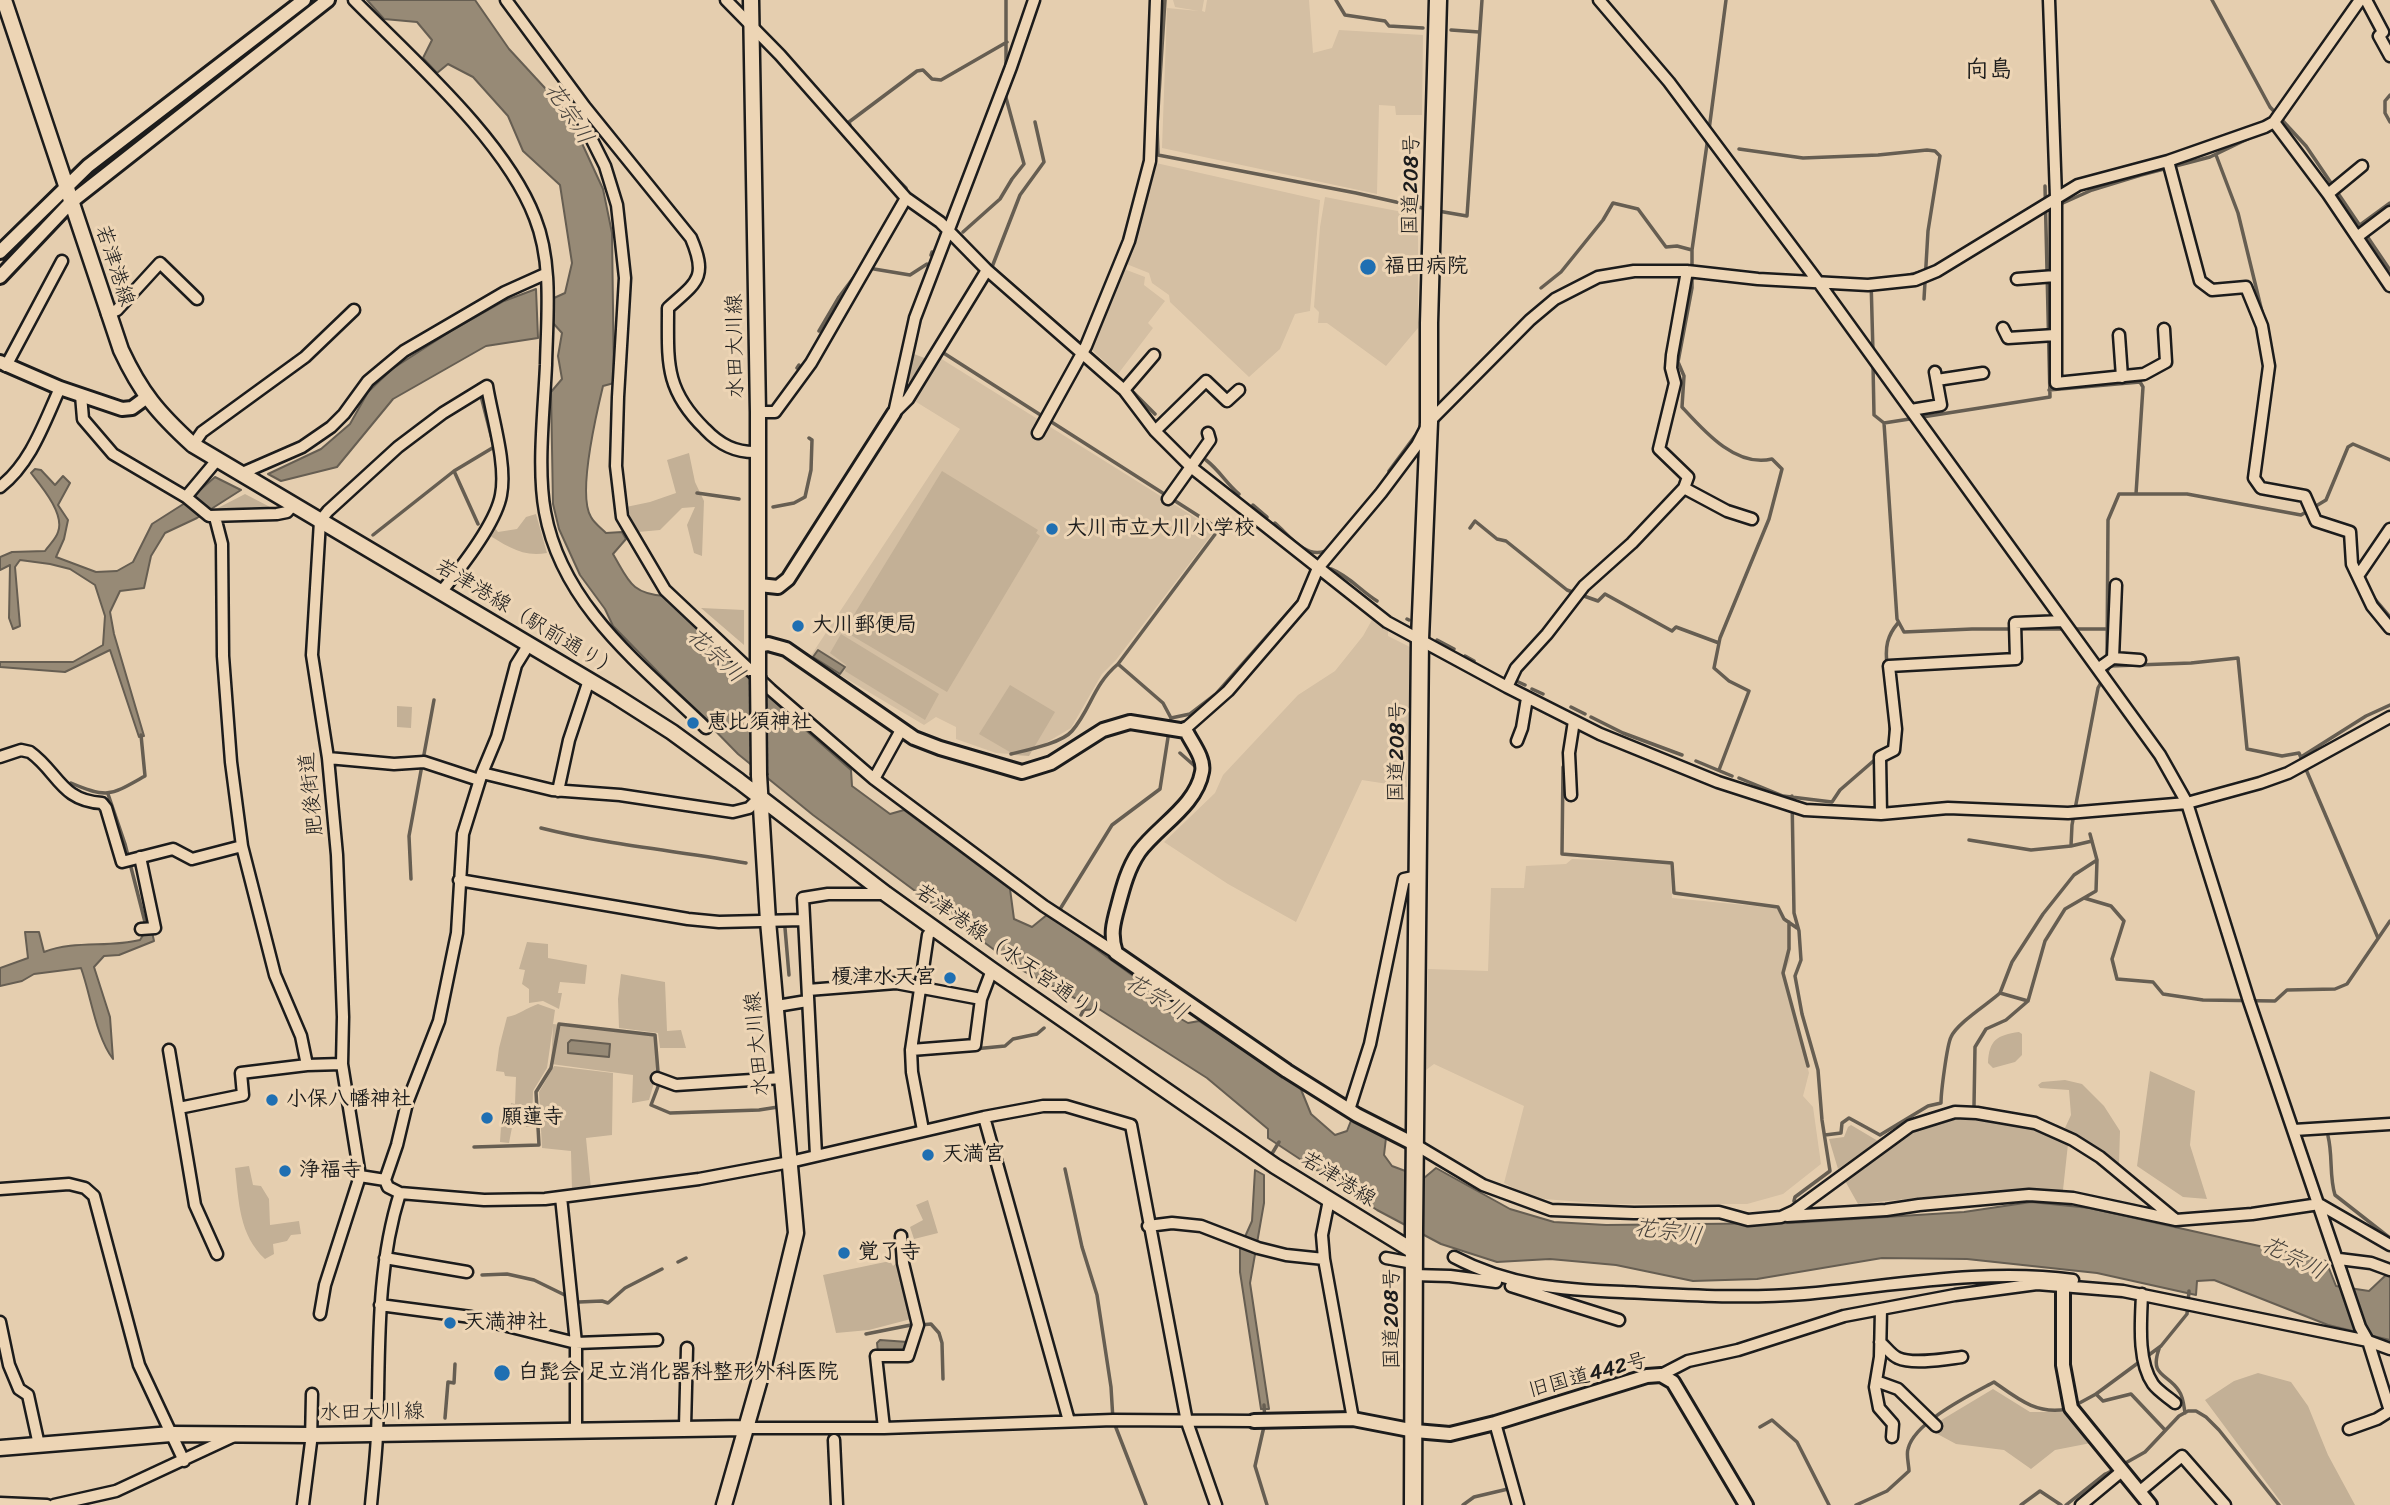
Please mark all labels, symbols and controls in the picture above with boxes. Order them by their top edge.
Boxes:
district label: 向島 [1965,57,2013,85]
water label: 花宗川 [538,78,598,150]
street label: 国道208号 [1399,134,1425,236]
street label: 若津港線 [89,222,139,310]
place label: 福田病院 [1384,254,1468,280]
marker: 福田病院 [1358,257,1378,277]
street label: 水田大川線 [722,293,750,399]
place label: 大川市立大川小学校 [1066,516,1255,542]
marker: 大川市立大川小学校 [1044,521,1060,537]
street label: 若津港線（駅前通り） [431,554,623,684]
place label: 大川郵便局 [812,613,917,639]
marker: 大川郵便局 [790,618,806,634]
water label: 花宗川 [680,622,750,690]
street label: 国道208号 [1385,701,1411,803]
place label: 恵比須神社 [707,710,812,736]
marker: 恵比須神社 [685,715,701,731]
street label: 肥後街道 [295,751,329,837]
street label: 若津港線（水天宮通り） [909,879,1113,1033]
place label: 榎津水天宮 [831,965,936,991]
water label: 花宗川 [1119,968,1193,1028]
marker: 榎津水天宮 [942,970,958,986]
street label: 水田大川線 [741,991,775,1097]
place label: 小保八幡神社 [286,1087,412,1113]
marker: 小保八幡神社 [264,1092,280,1108]
place label: 願蓮寺 [501,1105,564,1131]
marker: 願蓮寺 [479,1110,495,1126]
place label: 天満宮 [942,1142,1005,1168]
marker: 天満宮 [920,1147,936,1163]
street label: 若津港線 [1296,1147,1380,1213]
place label: 浄福寺 [299,1158,362,1184]
marker: 浄福寺 [277,1163,293,1179]
water label: 花宗川 [1632,1215,1704,1251]
water label: 花宗川 [2256,1231,2330,1287]
place label: 覚了寺 [858,1240,921,1266]
marker: 覚了寺 [836,1245,852,1261]
street label: 国道208号 [1380,1268,1406,1370]
place label: 天満神社 [464,1310,548,1336]
marker: 天満神社 [442,1315,458,1331]
street label: 旧国道442号 [1526,1348,1650,1404]
place label: 白髭会 足立消化器科整形外科医院 [518,1360,838,1386]
marker: 白髭会 足立消化器科整形外科医院 [492,1363,512,1383]
street label: 水田大川線 [319,1399,425,1427]

